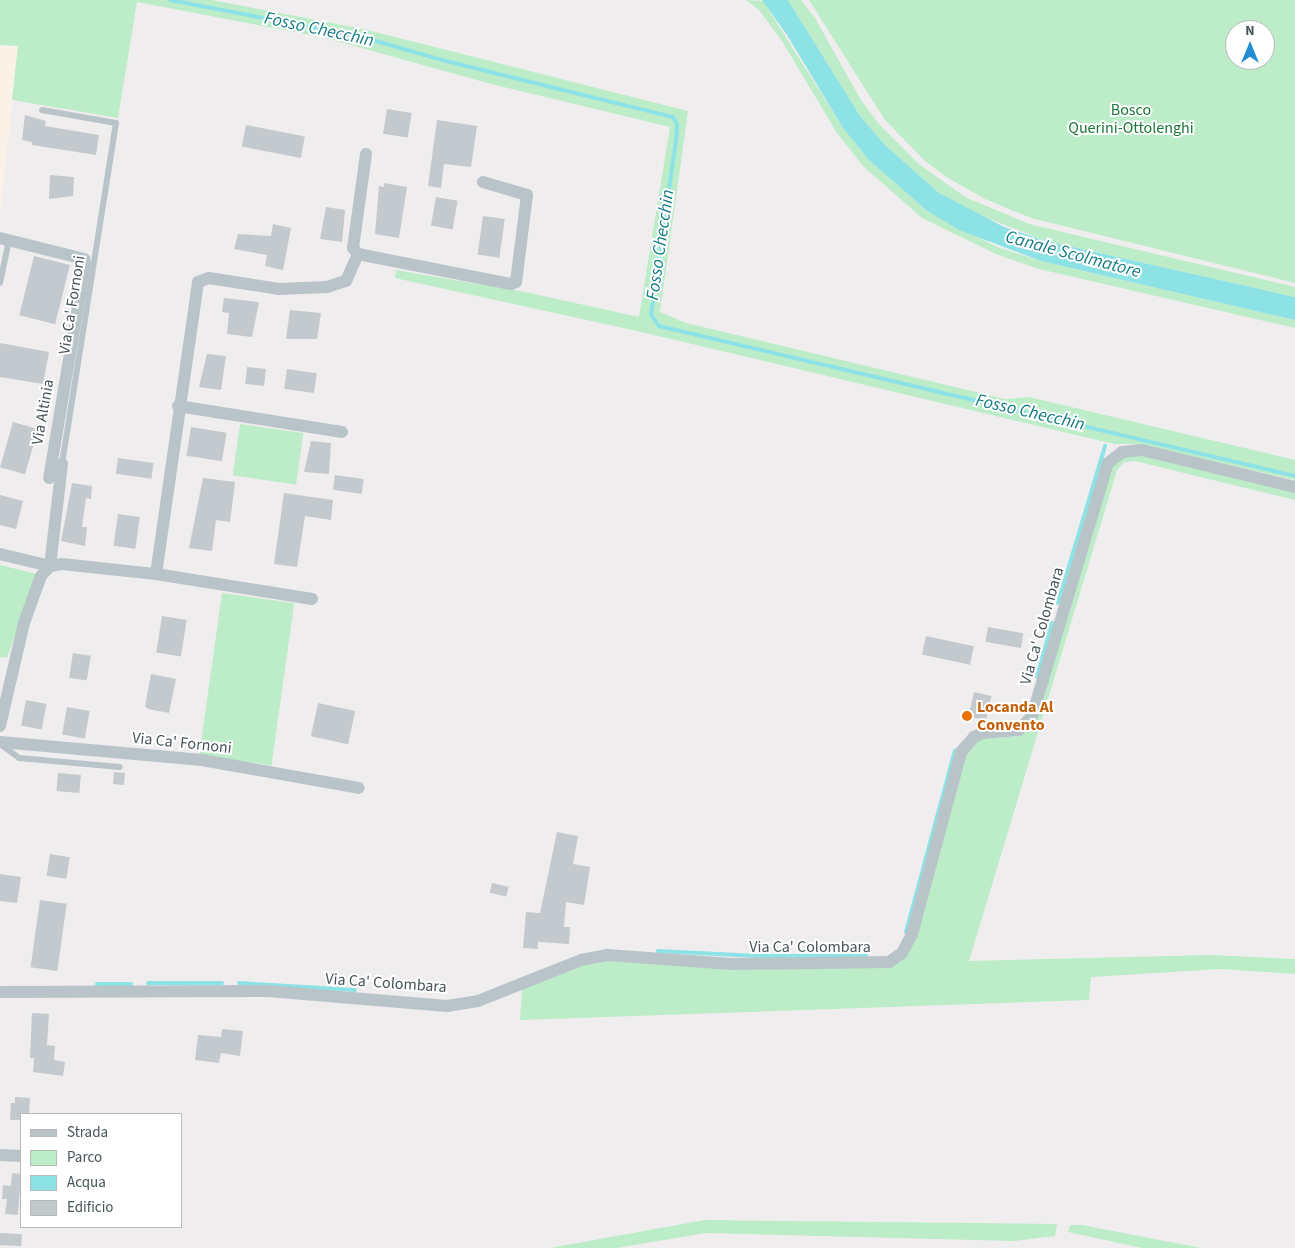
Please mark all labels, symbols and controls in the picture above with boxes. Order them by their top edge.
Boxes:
water label: Fosso Checchin [262,8,376,52]
north arrow [1225,20,1275,70]
text: N [1245,21,1255,41]
park label: Bosco Querini-Ottolenghi [1068,100,1194,138]
water label: Fosso Checchin [643,188,679,302]
water label: Canale Scolmatore [1003,227,1143,283]
street label: Via Ca' Fornoni [55,254,89,356]
street label: Via Altinia [28,378,58,446]
water label: Fosso Checchin [973,390,1087,436]
street label: Via Ca' Colombara [1016,565,1068,687]
place label: Locanda Al Convento [977,697,1053,735]
marker: Locanda Al Convento [961,710,973,722]
street label: Via Ca' Fornoni [131,728,233,758]
street label: Via Ca' Colombara [749,937,871,957]
street label: Via Ca' Colombara [325,969,447,997]
legend [20,1113,182,1228]
text: Strada [67,1122,108,1143]
text: Parco [67,1147,102,1168]
text: Acqua [67,1172,106,1193]
text: Edificio [67,1197,114,1218]

